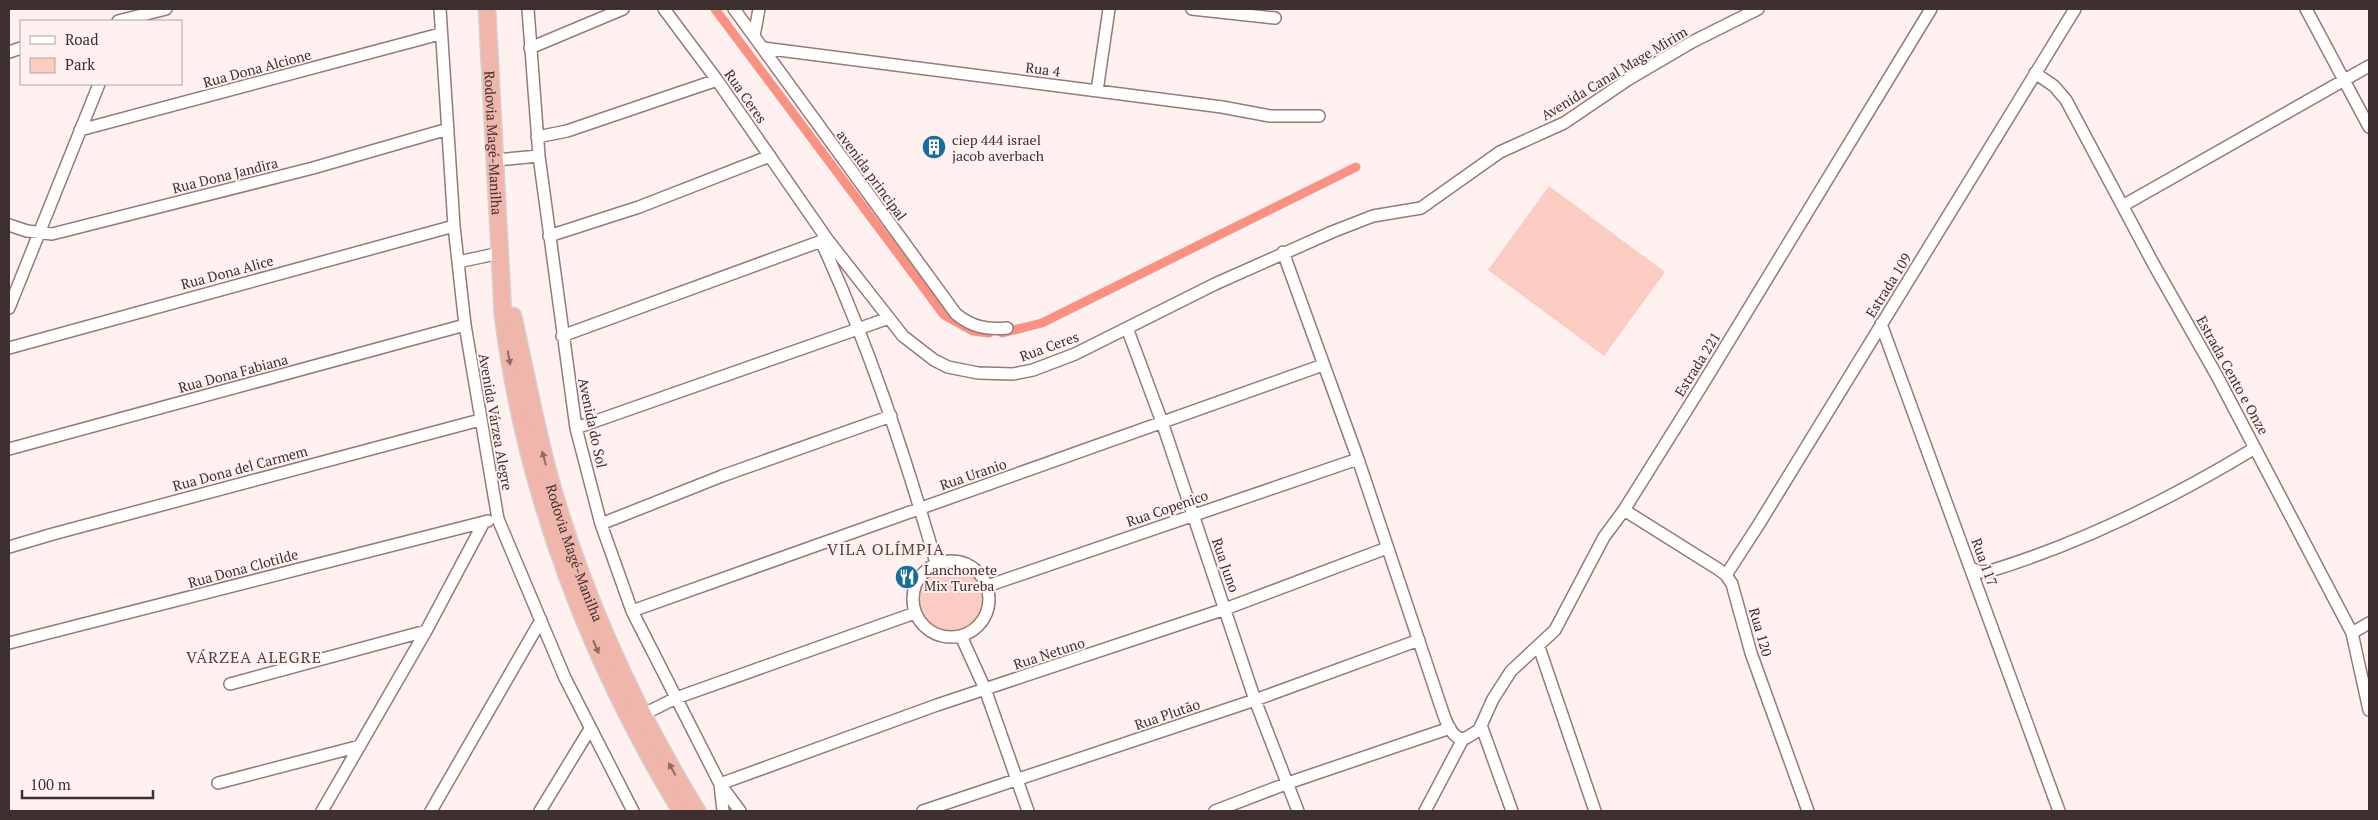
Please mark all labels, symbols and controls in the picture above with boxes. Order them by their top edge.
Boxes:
legend [20,20,182,85]
street label: Avenida Canal Mage Mirim [1537,22,1691,124]
text: Road [65,29,98,49]
street label: Rua Dona Alcione [201,44,313,92]
text: Park [65,54,95,74]
street label: Rua 4 [1025,57,1062,81]
street label: Rua Ceres [721,65,771,127]
street label: Rodovia Magé-Manilha [481,70,507,215]
street label: avenida principal [833,126,911,224]
place label: ciep 444 israel jacob averbach [952,130,1044,165]
building icon: ciep 444 israel jacob averbach [921,134,947,160]
street label: Rua Dona Jandira [170,153,280,197]
street label: Estrada 109 [1861,249,1915,321]
street label: Rua Dona Alice [179,251,275,293]
street label: Estrada Cento e Onze [2192,312,2274,438]
street label: Rua Ceres [1017,327,1081,365]
street label: Estrada 221 [1670,328,1724,400]
street label: Rua Dona Fabiana [176,349,290,397]
one-way arrow [505,351,513,367]
street label: Avenida Várzea Alegre [475,352,517,492]
street label: Avenida do Sol [574,376,612,470]
street label: Rua Dona del Carmem [170,441,310,495]
one-way arrow [540,451,548,466]
street label: Rua Uranio [937,454,1009,494]
street label: Rodovia Magé-Manilha [542,482,608,624]
street label: Rua Copenico [1124,485,1211,531]
street label: Rua Juno [1208,535,1244,595]
street label: Rua 117 [1968,535,2002,589]
district label: VILA OLÍMPIA [827,538,945,560]
street label: Rua Dona Clotilde [186,544,300,592]
place label: Lanchonete Mix Tureba [924,560,997,595]
restaurant icon: Lanchonete Mix Tureba [894,564,920,590]
street label: Rua 120 [1745,605,1777,659]
street label: Rua Netuno [1011,632,1087,673]
one-way arrow [592,640,600,654]
district label: VÁRZEA ALEGRE [186,646,322,668]
street label: Rua Plutão [1132,694,1202,734]
one-way arrow [668,762,676,777]
scale bar [22,768,154,800]
text: 100 m [30,774,71,794]

